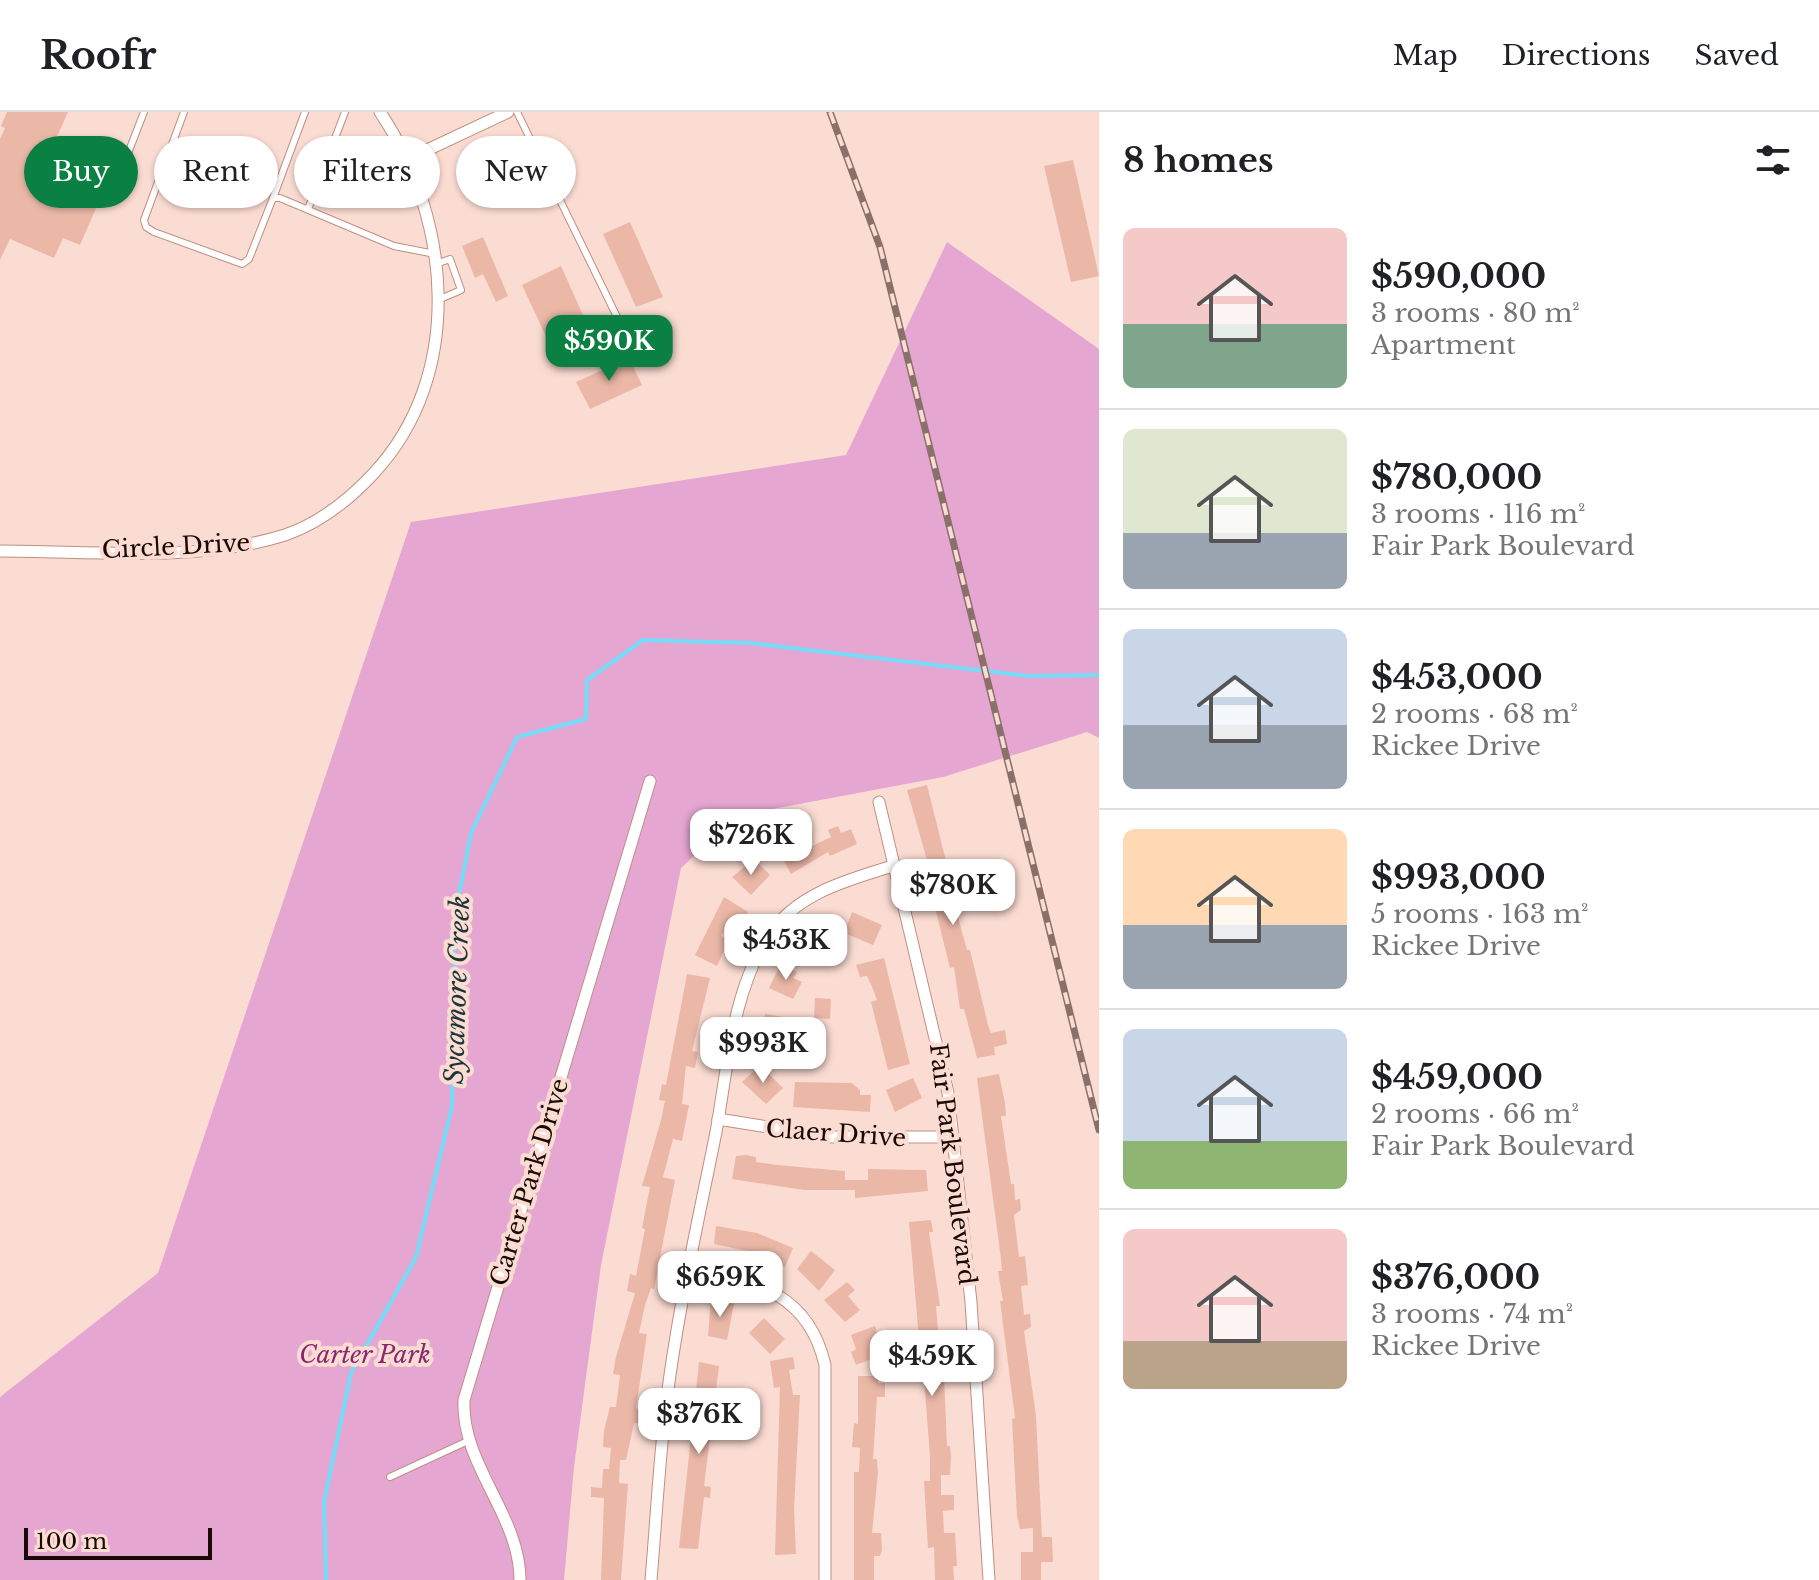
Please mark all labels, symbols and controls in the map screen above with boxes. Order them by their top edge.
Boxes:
text: Roofr [40,32,157,79]
text: Map [1393,38,1458,73]
text: Directions [1502,38,1651,73]
text: Saved [1695,38,1779,73]
chip: Buy [24,136,138,208]
chip: Rent [154,136,278,208]
chip: Filters [294,136,440,208]
chip: New [456,136,576,208]
icon: filters [1751,138,1795,182]
text: 8 homes [1123,139,1274,181]
text: $590,000 [1371,255,1546,297]
icon: home [1187,260,1283,356]
text: 3 rooms · 80 m² [1371,297,1580,329]
pin: $590K [553,315,665,383]
text: $590K [564,325,654,357]
text: Apartment [1371,329,1516,361]
text: $780,000 [1371,456,1542,498]
icon: home [1187,461,1283,557]
text: 3 rooms · 116 m² [1371,498,1585,530]
street label: Circle Drive [101,528,251,564]
text: Fair Park Boulevard [1371,530,1634,562]
text: $453,000 [1371,656,1543,698]
icon: home [1187,661,1283,757]
text: 2 rooms · 68 m² [1371,698,1578,730]
text: Rickee Drive [1371,730,1541,762]
pin: $726K [695,809,807,877]
text: $726K [708,819,794,851]
text: $993,000 [1371,856,1546,898]
pin: $780K [897,859,1009,927]
icon: home [1187,861,1283,957]
text: $780K [909,869,997,901]
water label: Sycamore Creek [438,895,476,1085]
text: 5 rooms · 163 m² [1371,898,1589,930]
pin: $453K [730,914,842,982]
text: $453K [742,924,830,956]
text: Rickee Drive [1371,930,1541,962]
pin: $993K [707,1017,819,1085]
text: $993K [718,1027,808,1059]
street label: Fair Park Boulevard [924,1042,982,1286]
text: $459,000 [1371,1056,1543,1098]
icon: home [1187,1061,1283,1157]
street label: Carter Park Drive [484,1075,574,1289]
text: 2 rooms · 66 m² [1371,1098,1579,1130]
street label: Claer Drive [765,1114,907,1152]
text: Fair Park Boulevard [1371,1130,1634,1162]
pin: $659K [664,1251,776,1319]
text: $376,000 [1371,1256,1540,1298]
text: $659K [676,1261,764,1293]
icon: home [1187,1261,1283,1357]
text: 3 rooms · 74 m² [1371,1298,1573,1330]
pin: $459K [876,1330,988,1398]
text: Rickee Drive [1371,1330,1541,1362]
park label: Carter Park [299,1340,431,1369]
text: $459K [888,1340,976,1372]
pin: $376K [643,1388,755,1456]
text: $376K [656,1398,742,1430]
scale bar [24,1524,212,1560]
text: 100 m [36,1528,107,1555]

